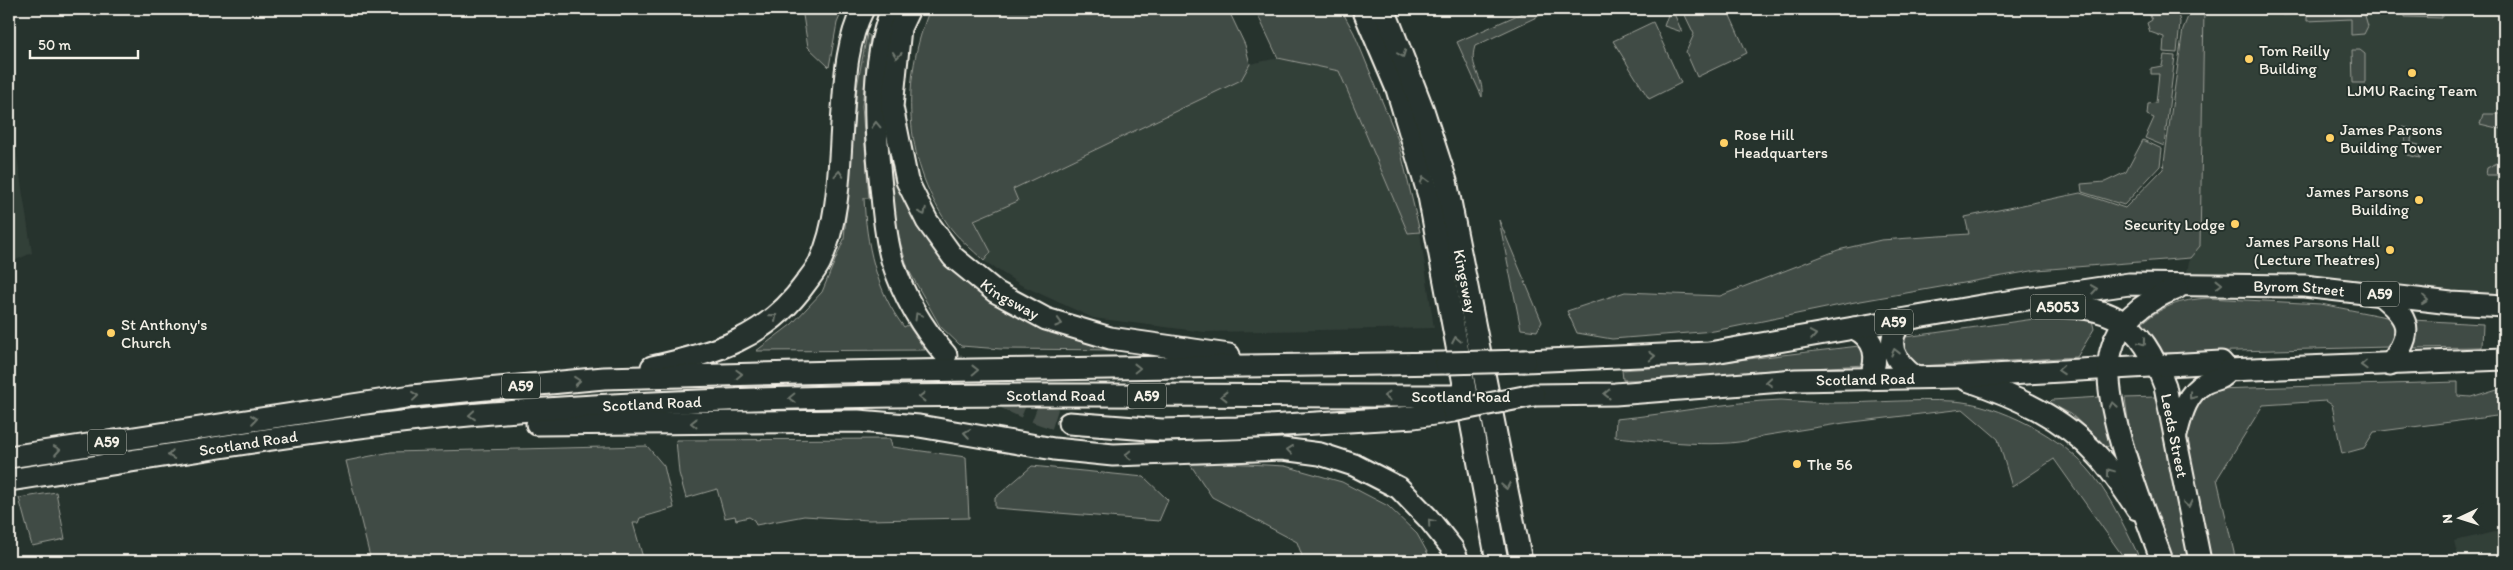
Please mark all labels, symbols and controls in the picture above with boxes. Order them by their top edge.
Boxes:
scale bar [30,28,138,60]
text: 50 m [38,36,71,54]
place label: Tom Reilly Building [2259,41,2330,78]
one-way arrow [1396,49,1406,58]
one-way arrow [892,52,903,60]
marker: Tom Reilly Building [2243,53,2255,65]
marker: LJMU Racing Team [2406,67,2418,79]
place label: LJMU Racing Team [2347,81,2478,100]
place label: James Parsons Building Tower [2340,120,2442,157]
one-way arrow [871,121,882,129]
place label: Rose Hill Headquarters [1734,125,1828,162]
marker: James Parsons Building Tower [2324,132,2336,144]
marker: Rose Hill Headquarters [1718,137,1730,149]
one-way arrow [833,170,844,178]
one-way arrow [1419,176,1430,185]
place label: James Parsons Building [2307,182,2410,219]
marker: James Parsons Building [2413,194,2425,206]
one-way arrow [917,207,927,216]
place label: Security Lodge [2124,215,2225,234]
marker: Security Lodge [2229,218,2241,230]
place label: James Parsons Hall (Lecture Theatres) [2246,232,2380,269]
marker: James Parsons Hall (Lecture Theatres) [2384,244,2396,256]
street label: Kingsway [1450,248,1481,315]
street label: Kingsway [976,274,1043,324]
street label: Byrom Street [2253,276,2346,301]
one-way arrow [2216,279,2224,289]
road number: A59 [2361,282,2399,306]
one-way arrow [2090,284,2098,294]
road number: A5053 [2030,294,2086,320]
one-way arrow [2422,294,2430,305]
road number: A59 [1875,310,1913,334]
one-way arrow [914,312,924,321]
one-way arrow [768,314,777,323]
place label: St Anthony's Church [121,315,207,352]
one-way arrow [1054,318,1063,328]
marker: St Anthony's Church [105,327,117,339]
one-way arrow [1809,330,1817,340]
one-way arrow [1451,335,1461,344]
one-way arrow [2137,336,2145,345]
one-way arrow [1890,347,1901,356]
one-way arrow [1648,351,1656,362]
one-way arrow [2360,360,2368,371]
one-way arrow [1134,363,1142,373]
one-way arrow [2057,364,2065,375]
one-way arrow [972,365,979,375]
one-way arrow [735,369,743,380]
street label: Scotland Road [1816,369,1916,390]
road number: A59 [502,374,540,398]
one-way arrow [573,375,581,386]
one-way arrow [1764,377,1772,388]
road number: A59 [1128,384,1166,408]
street label: Scotland Road [1006,386,1106,405]
street label: Scotland Road [1411,387,1511,406]
one-way arrow [1602,389,1610,400]
one-way arrow [2189,390,2197,399]
one-way arrow [411,391,419,402]
one-way arrow [1220,391,1228,401]
one-way arrow [1382,391,1390,401]
street label: Scotland Road [602,392,702,416]
one-way arrow [917,392,925,402]
street label: Leeds Street [2157,392,2192,479]
one-way arrow [787,393,795,403]
one-way arrow [2108,401,2118,410]
one-way arrow [468,409,476,420]
one-way arrow [250,415,259,425]
one-way arrow [690,418,698,428]
street label: Scotland Road [198,426,299,460]
one-way arrow [963,429,971,439]
road number: A59 [88,430,126,454]
one-way arrow [53,445,61,455]
one-way arrow [1286,445,1294,456]
one-way arrow [166,449,174,460]
one-way arrow [1124,450,1132,460]
place label: The 56 [1807,455,1853,474]
marker: The 56 [1791,458,1803,470]
one-way arrow [2107,468,2116,478]
one-way arrow [1501,481,1511,490]
north arrow [2436,492,2486,542]
one-way arrow [2182,499,2193,508]
text: N [2439,514,2456,524]
one-way arrow [1427,518,1436,527]

